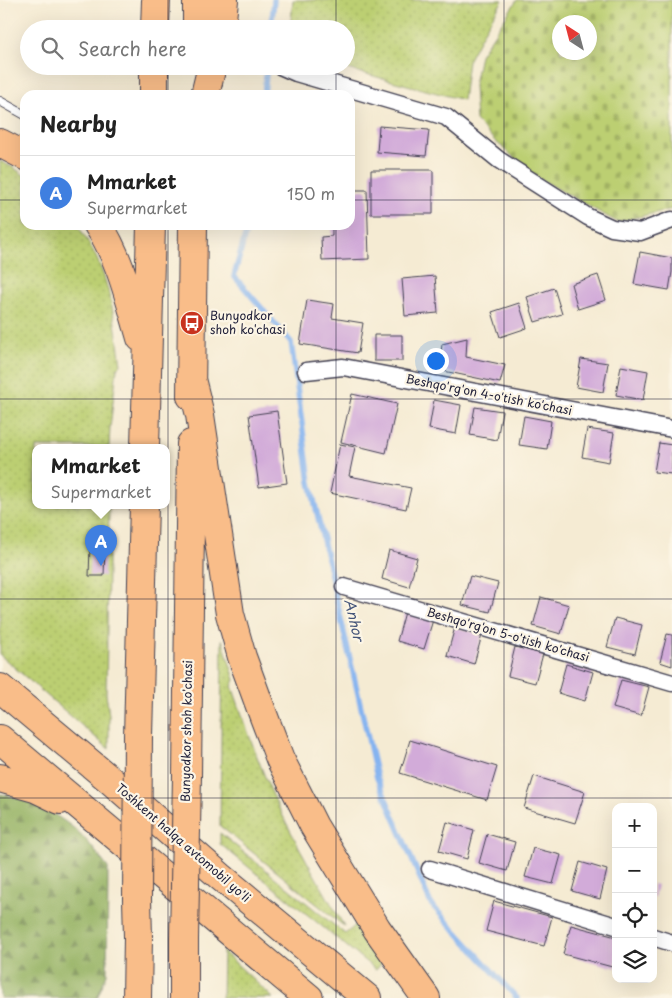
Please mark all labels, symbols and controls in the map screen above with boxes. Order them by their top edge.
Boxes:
north arrow [552,15,597,60]
search box [20,20,355,75]
icon: search [38,34,66,62]
text: Search here [78,34,187,62]
text: Nearby [40,107,117,139]
text: Mmarket [87,167,177,195]
text: A [50,181,62,205]
text: 150 m [287,181,335,205]
text: Supermarket [87,195,187,219]
place label: Bunyodkor shoh ko'chasi [210,306,286,338]
bus stop icon: Bunyodkor shoh ko'chasi [179,310,205,336]
your location [423,348,449,374]
street label: Beshqo'rg'on 4-o'tish ko'chasi [404,369,574,419]
popup [32,444,170,509]
text: Mmarket [51,451,141,479]
text: Supermarket [51,479,151,503]
pin: A [85,525,117,566]
water label: Anhor [339,597,370,645]
street label: Beshqo'rg'on 5-o'tish ko'chasi [425,602,592,666]
street label: Bunyodkor shoh ko'chasi [176,660,196,802]
street label: Toshkent halqa avtomobil yo'li [112,779,255,906]
map controls [612,803,657,983]
button: + [612,803,657,848]
button: − [612,848,657,893]
button: locate [612,893,657,938]
button: layers [612,938,657,983]

